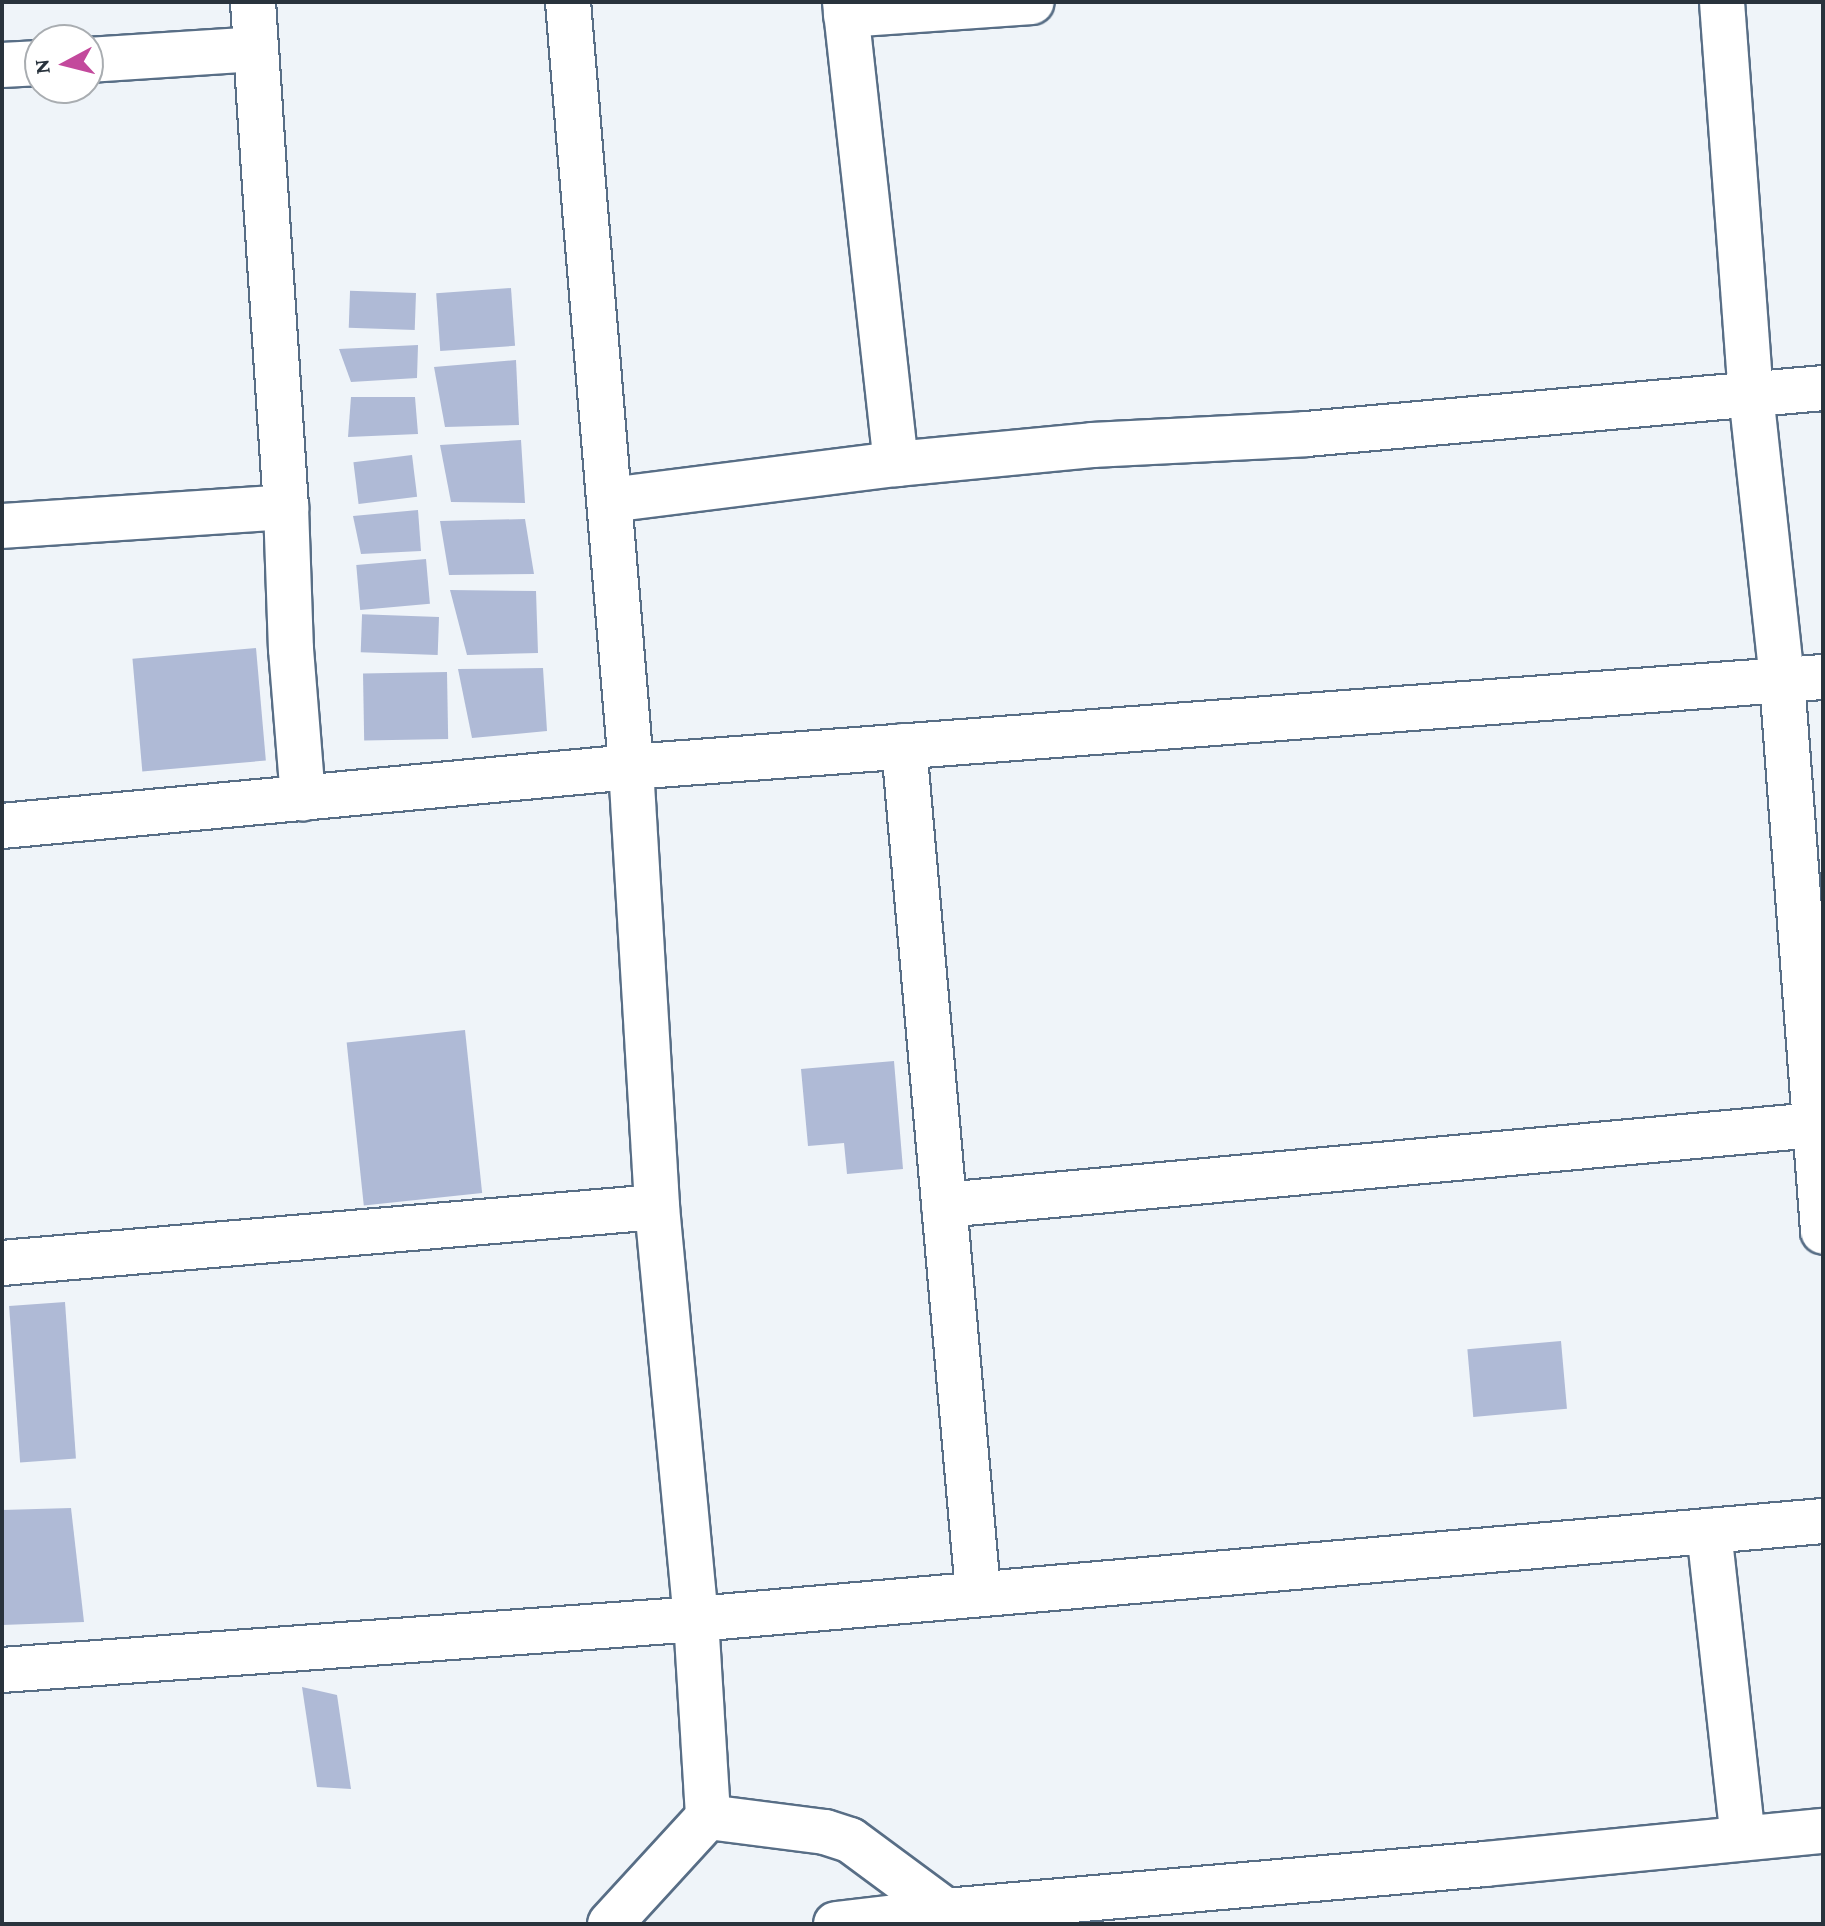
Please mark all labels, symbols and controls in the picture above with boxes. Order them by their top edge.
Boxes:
north arrow [24,24,104,104]
text: N [28,58,55,76]

